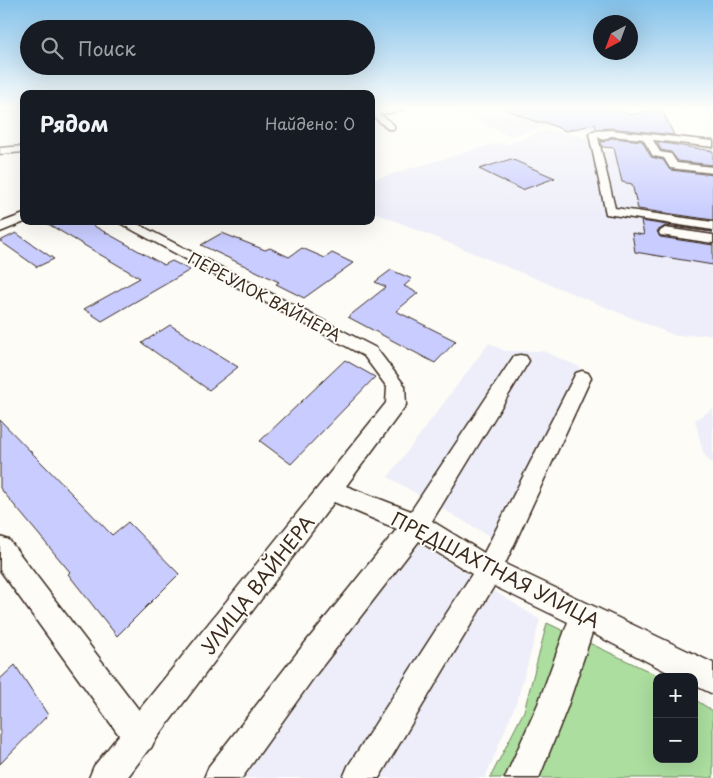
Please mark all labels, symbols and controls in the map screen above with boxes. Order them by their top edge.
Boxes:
north arrow [593,15,638,60]
search box [20,20,375,75]
icon: search [38,34,66,62]
text: Поиск [78,34,136,62]
text: Рядом [40,107,108,139]
text: Найдено: 0 [265,111,355,135]
street label: ПЕРЕУЛОК ВАЙНЕРА [184,245,346,347]
street label: ПРЕДШАХТНАЯ УЛИЦА [387,504,605,634]
street label: УЛИЦА ВАЙНЕРА [194,509,320,659]
map controls [653,673,698,763]
button: + [653,673,698,718]
button: − [653,718,698,763]

